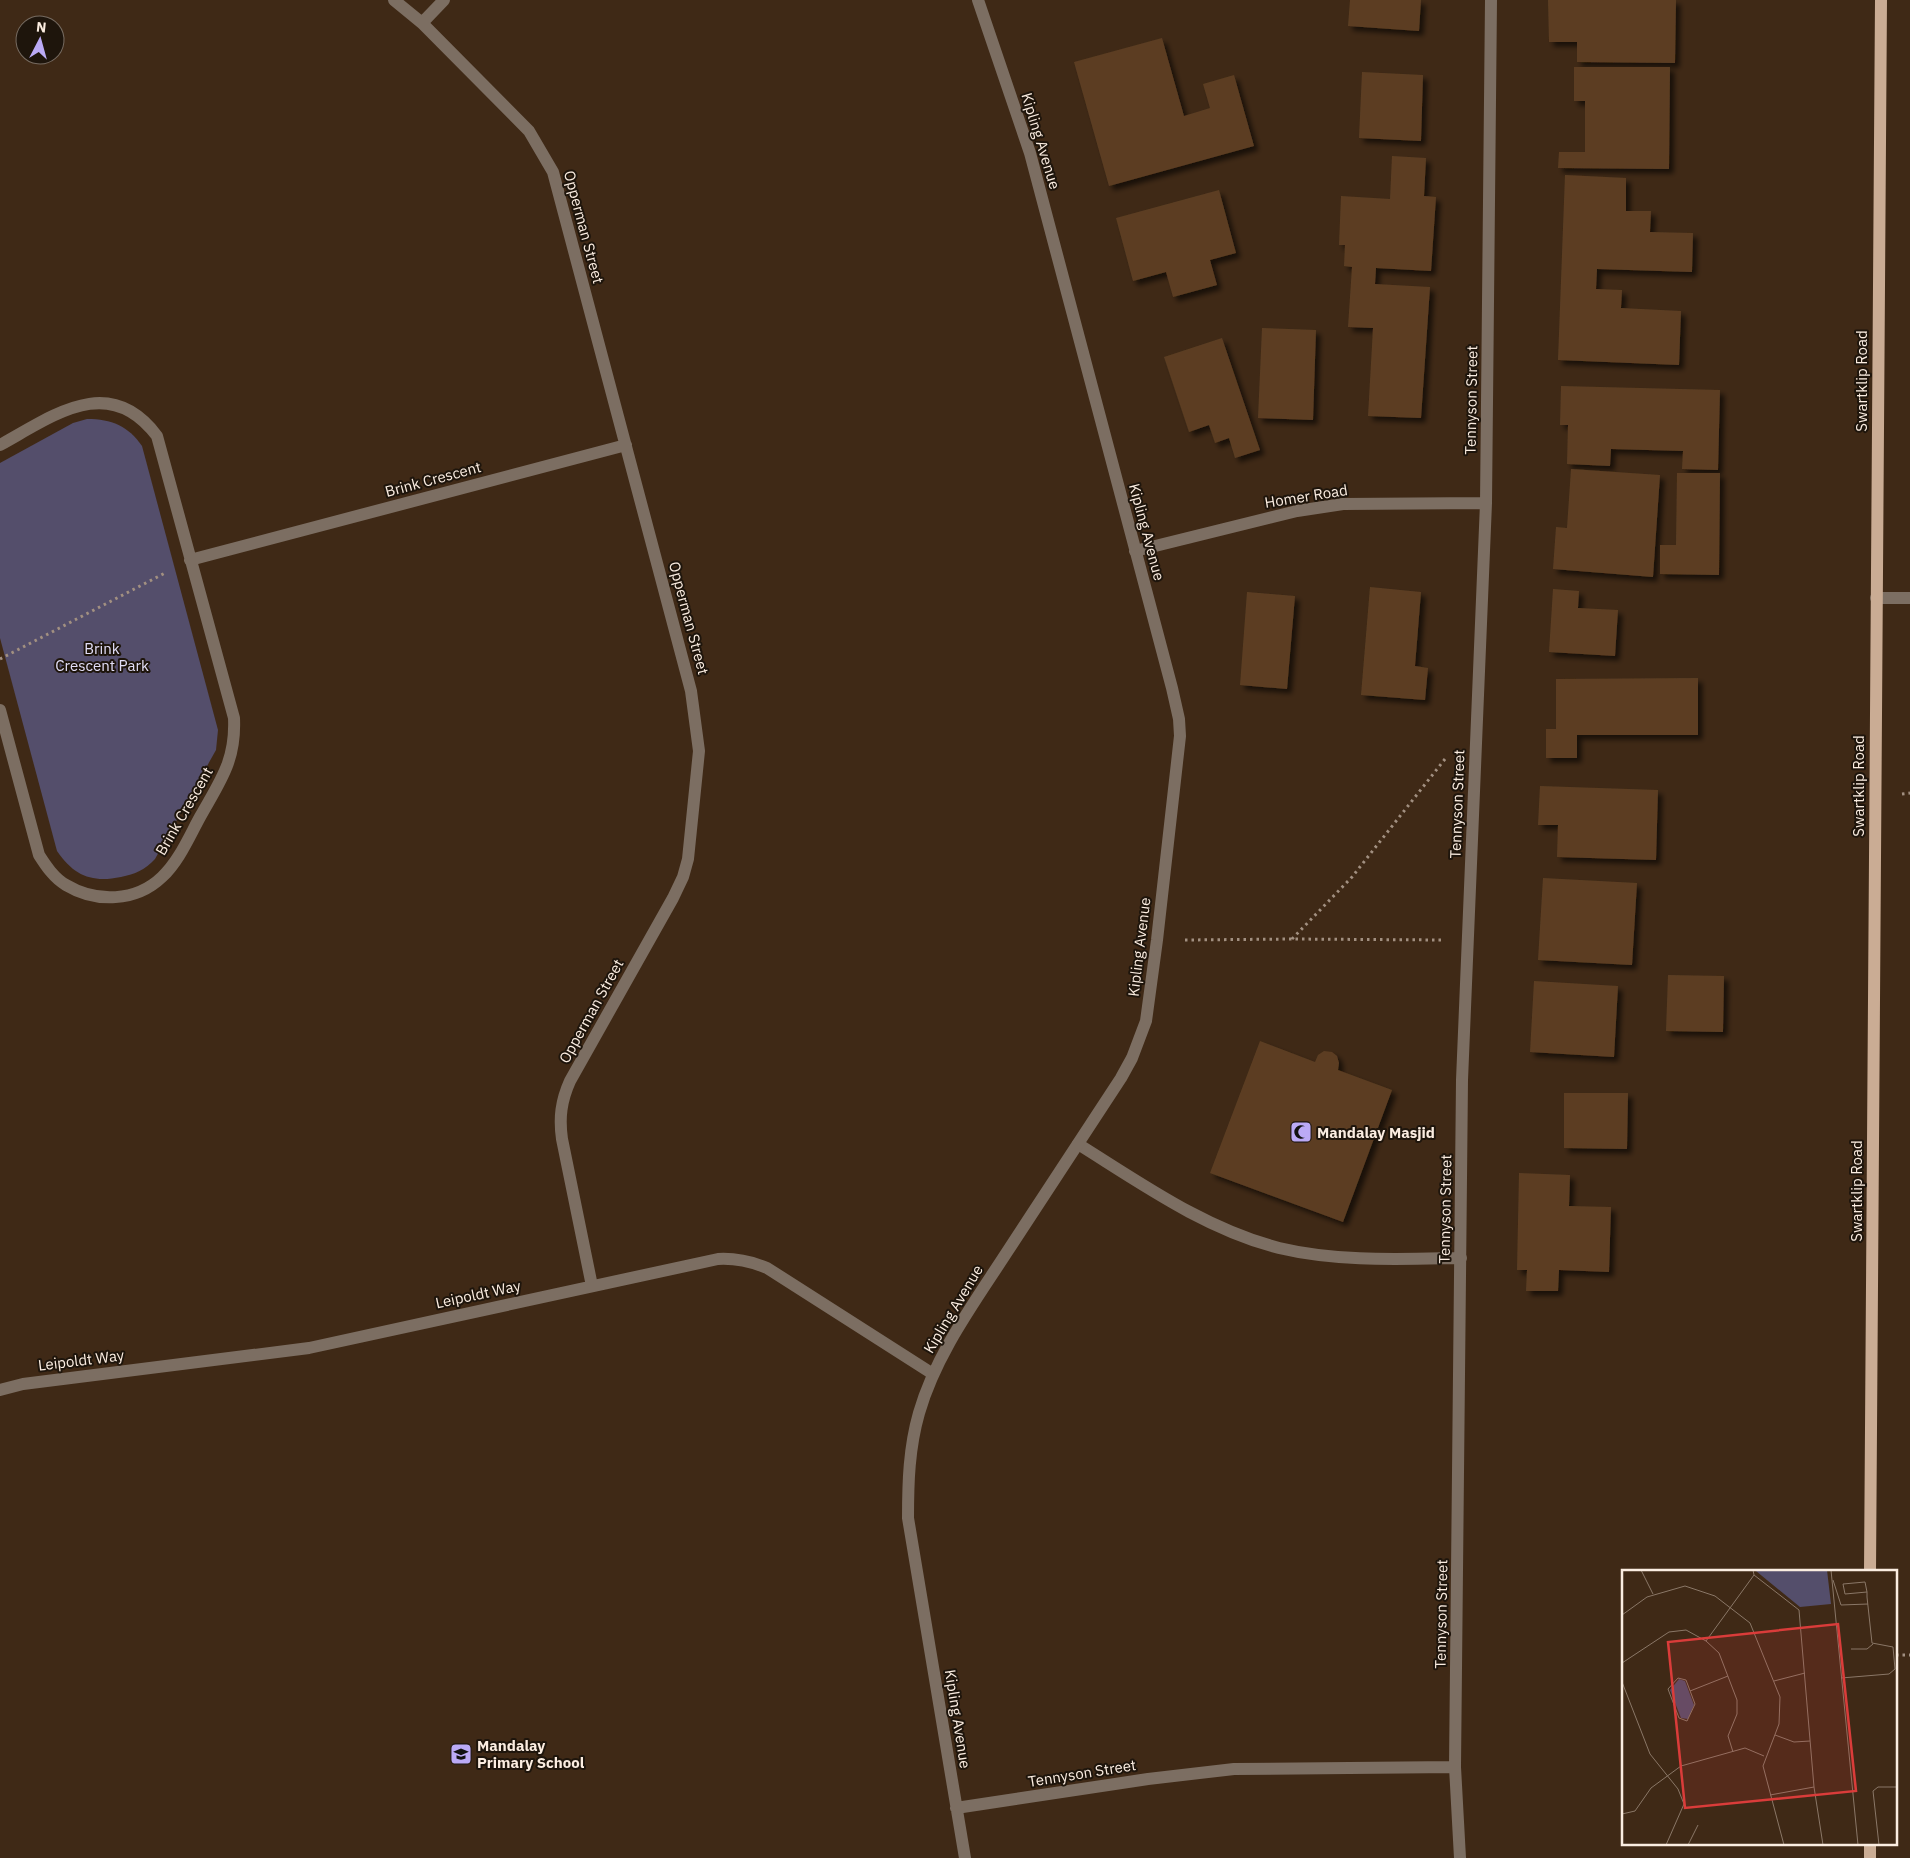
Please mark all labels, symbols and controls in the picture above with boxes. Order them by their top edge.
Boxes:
north arrow [15,15,65,65]
text: N [35,18,47,37]
street label: Kipling Avenue [1017,90,1065,192]
street label: Opperman Street [560,168,608,286]
street label: Swartklip Road [1852,330,1871,432]
street label: Tennyson Street [1461,345,1481,455]
street label: Brink Crescent [383,457,483,501]
street label: Homer Road [1263,480,1349,512]
street label: Kipling Avenue [1125,481,1169,583]
street label: Opperman Street [665,559,713,677]
park label: Brink Crescent Park [55,639,149,675]
street label: Swartklip Road [1849,735,1868,837]
street label: Tennyson Street [1446,749,1468,859]
street label: Brink Crescent [151,763,217,859]
street label: Kipling Avenue [1123,896,1155,998]
street label: Opperman Street [555,956,627,1066]
mosque icon: Mandalay Masjid [1289,1120,1313,1144]
place label: Mandalay Masjid [1317,1123,1435,1142]
street label: Swartklip Road [1847,1140,1866,1242]
street label: Tennyson Street [1435,1154,1455,1264]
street label: Kipling Avenue [919,1261,987,1357]
street label: Leipoldt Way [434,1276,523,1312]
street label: Leipoldt Way [37,1345,126,1375]
street label: Tennyson Street [1431,1559,1451,1669]
inset map [1622,1570,1898,1846]
street label: Kipling Avenue [941,1668,975,1770]
place label: Mandalay Primary School [477,1736,585,1772]
school or university icon: Mandalay Primary School [449,1742,473,1766]
street label: Tennyson Street [1027,1755,1137,1791]

